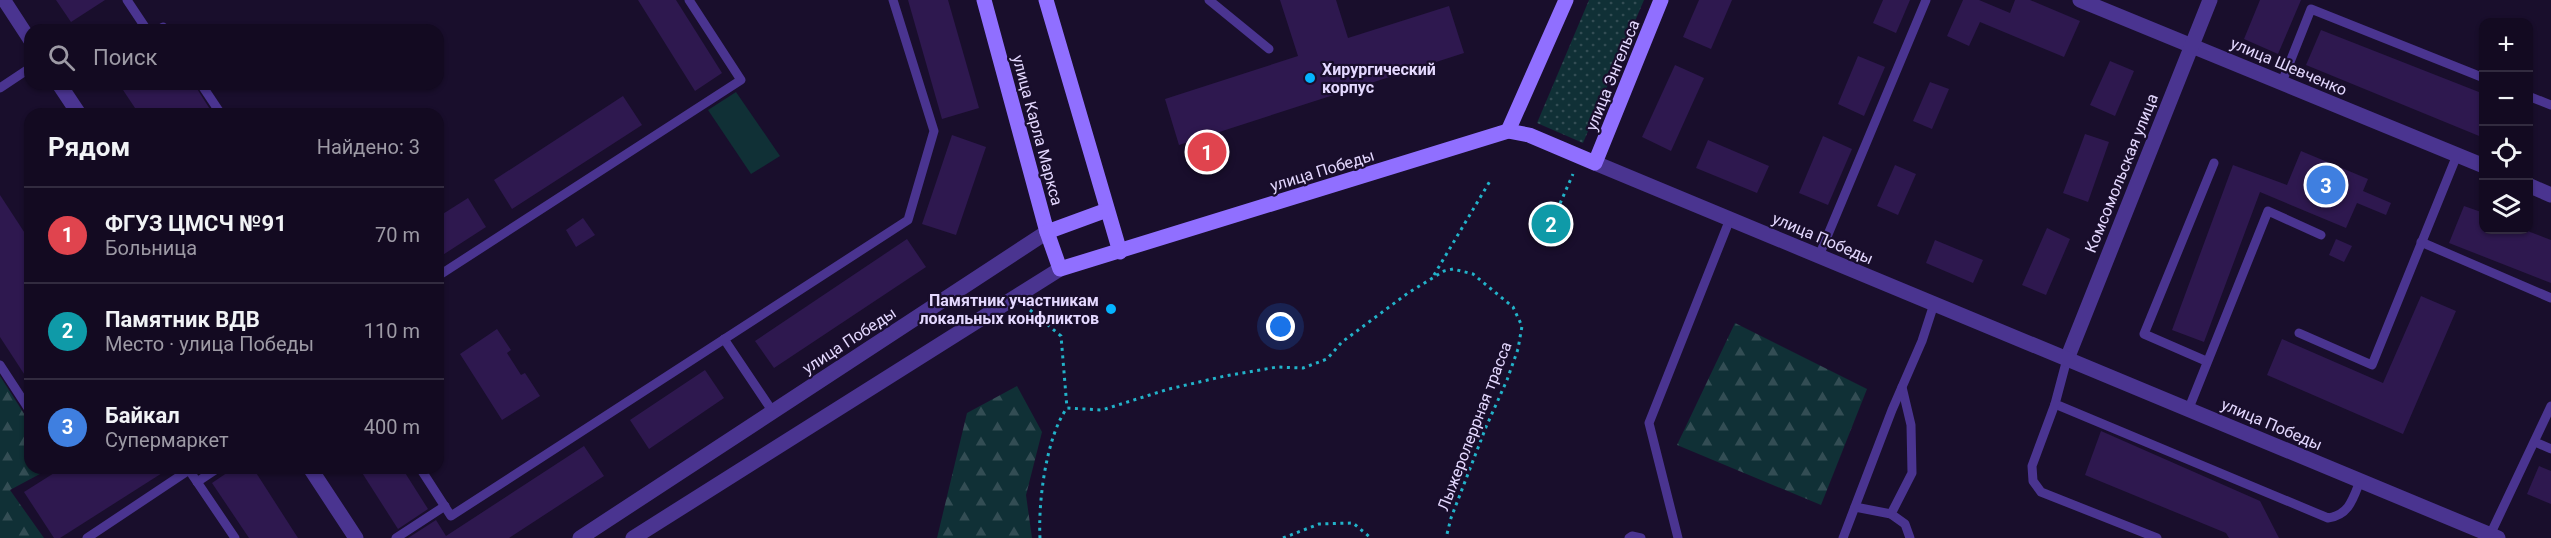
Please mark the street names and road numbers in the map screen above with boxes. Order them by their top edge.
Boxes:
street label: улица Энгельса [1582,17,1643,133]
street label: улица Шевченко [2228,33,2350,100]
street label: улица Карла Маркса [1008,53,1067,207]
street label: Комсомольская улица [2081,91,2162,255]
street label: улица Победы [1268,146,1376,195]
street label: улица Победы [1769,209,1876,268]
street label: улица Победы [799,303,900,378]
street label: Лыжеролеррная трасса [1433,339,1516,513]
street label: улица Победы [2218,395,2325,454]

